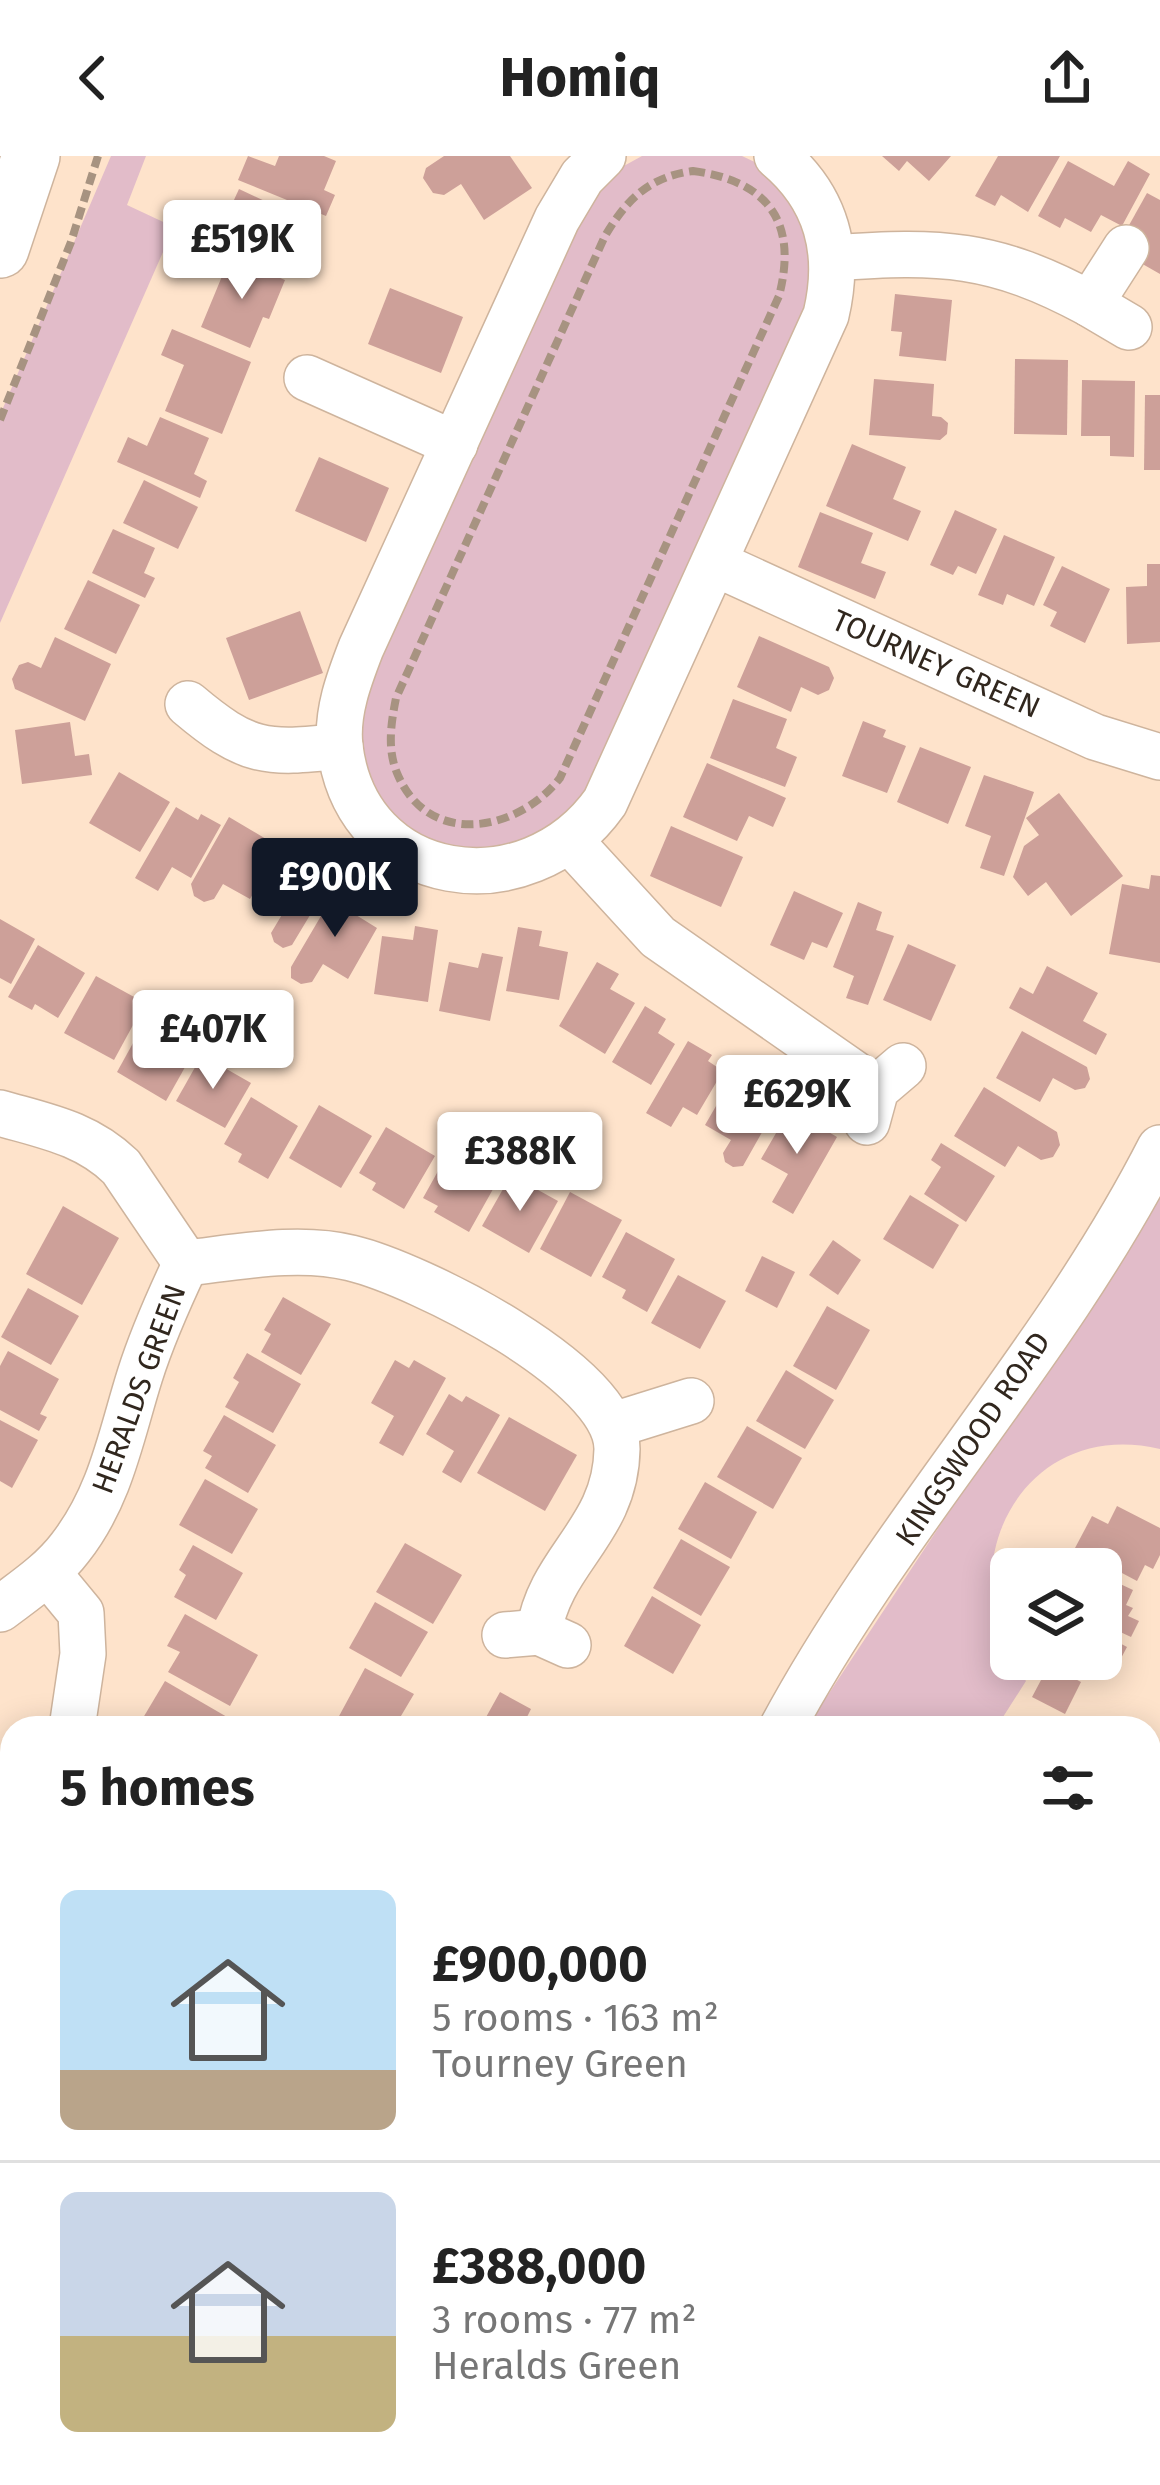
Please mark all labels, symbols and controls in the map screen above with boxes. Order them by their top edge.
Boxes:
icon: back [60,45,126,111]
icon: share [1034,45,1100,111]
text: Homiq [500,46,660,110]
pin: £519K [158,200,326,302]
text: £519K [190,216,294,262]
street label: TOURNEY GREEN [826,602,1046,726]
pin: £900K [251,838,419,940]
text: £900K [279,854,391,900]
pin: £407K [129,990,297,1092]
text: £407K [160,1006,266,1052]
pin: £629K [713,1055,881,1157]
text: £629K [743,1071,851,1117]
pin: £388K [436,1112,604,1214]
text: £388K [464,1128,576,1174]
street label: HERALDS GREEN [84,1279,194,1499]
street label: KINGSWOOD ROAD [888,1325,1058,1553]
map controls [990,1548,1122,1680]
button: layers [990,1548,1122,1680]
icon: filters [1035,1755,1101,1821]
text: 5 homes [60,1757,255,1819]
text: £900,000 [432,1933,648,1995]
icon: home [156,1938,300,2082]
text: 5 rooms · 163 m² [432,1995,719,2041]
text: Tourney Green [432,2041,688,2087]
text: £388,000 [432,2235,646,2297]
icon: home [156,2240,300,2384]
text: 3 rooms · 77 m² [432,2297,697,2343]
text: Heralds Green [432,2343,681,2389]

